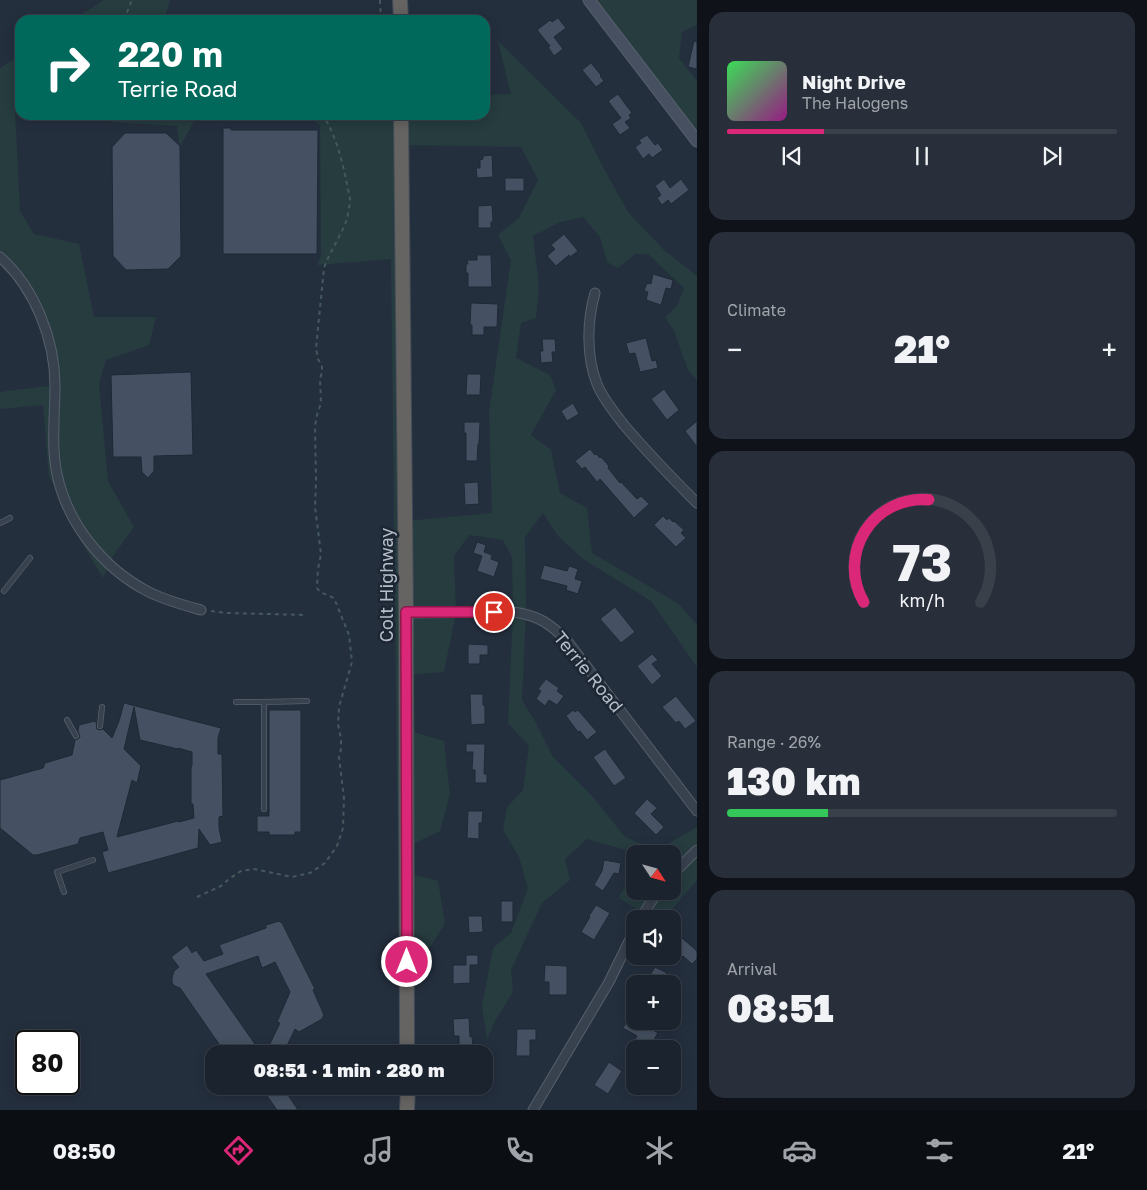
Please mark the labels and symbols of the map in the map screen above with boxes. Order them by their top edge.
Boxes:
street label: Colt Highway [375,528,397,642]
pin [473,591,515,633]
street label: Terrie Road [549,626,628,716]
north arrow [626,845,681,900]
position arrow [380,935,432,987]
speed limit sign: 80 [15,1030,80,1095]

